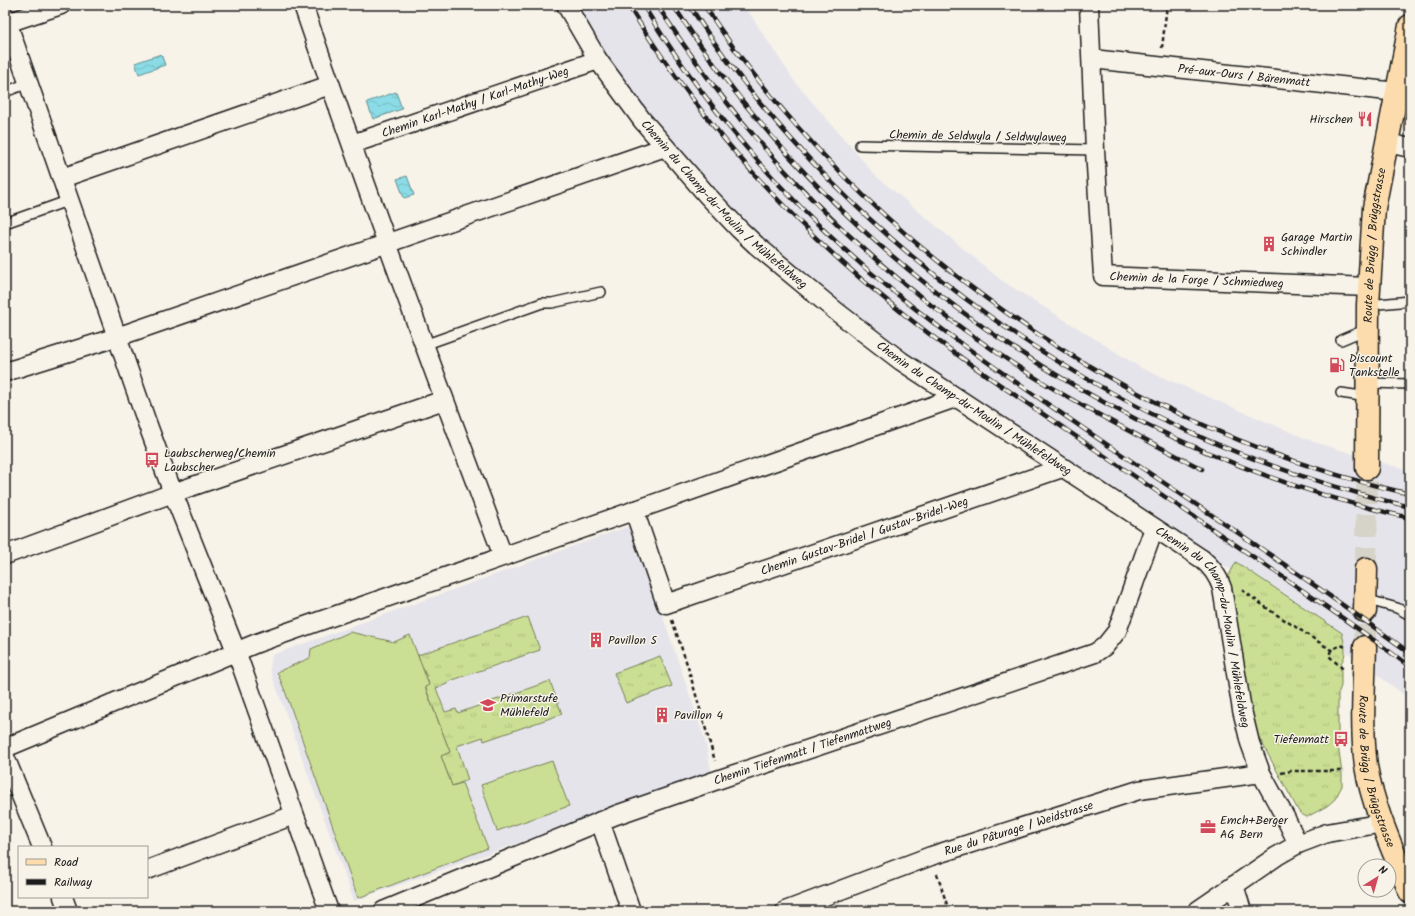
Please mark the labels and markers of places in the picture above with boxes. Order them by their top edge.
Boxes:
place label: Hirschen [1309,110,1353,129]
restaurant icon: Hirschen [1356,110,1374,128]
place label: Garage Martin Schindler [1281,228,1352,261]
building icon: Garage Martin Schindler [1260,235,1278,253]
place label: Discount Tankstelle [1349,349,1400,382]
fuel station icon: Discount Tankstelle [1328,356,1346,374]
place label: Laubscherweg/Chemin Laubscher [164,444,276,477]
bus stop icon: Laubscherweg/Chemin Laubscher [143,451,161,469]
building icon: Pavillon 5 [587,631,605,649]
place label: Pavillon 5 [608,631,659,650]
place label: Primarstufe Mühlefeld [500,689,559,722]
school or university icon: Primarstufe Mühlefeld [479,696,497,714]
building icon: Pavillon 4 [653,706,671,724]
place label: Pavillon 4 [674,706,724,725]
place label: Tiefenmatt [1274,730,1329,749]
bus stop icon: Tiefenmatt [1332,730,1350,748]
place label: Emch+Berger AG Bern [1220,811,1289,844]
office icon: Emch+Berger AG Bern [1199,818,1217,836]

